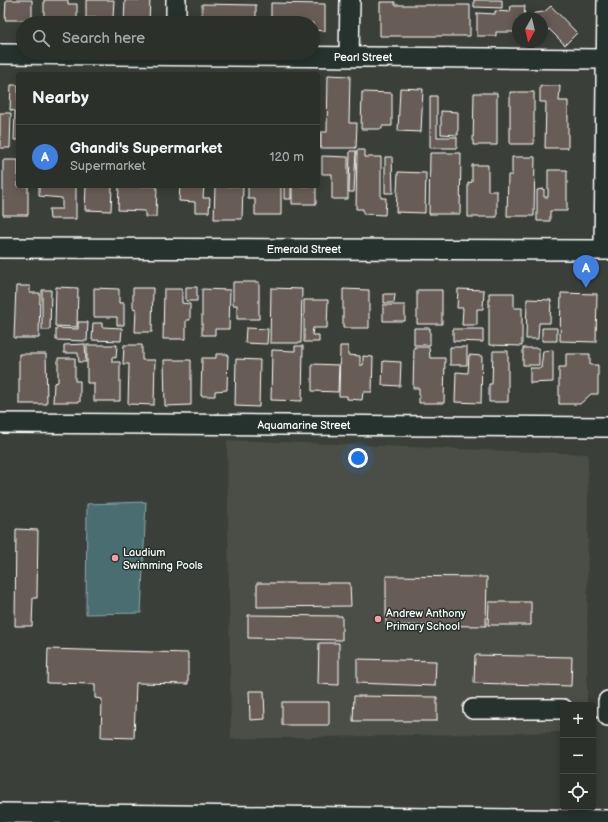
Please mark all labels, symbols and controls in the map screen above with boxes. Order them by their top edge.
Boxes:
north arrow [512,12,548,48]
search box [16,16,320,60]
icon: search [30,27,52,49]
text: Search here [62,29,145,48]
street label: Pearl Street [334,51,393,64]
text: Nearby [32,88,89,108]
text: Ghandi's Supermarket [70,139,222,158]
text: A [41,149,49,165]
text: 120 m [269,149,304,165]
text: Supermarket [70,158,146,174]
street label: Emerald Street [267,243,342,256]
pin: A [573,255,599,288]
street label: Aquamarine Street [258,419,351,432]
your location [348,448,368,468]
place label: Laudium Swimming Pools [123,546,203,572]
marker: Laudium Swimming Pools [110,553,120,563]
place label: Andrew Anthony Primary School [386,607,466,633]
marker: Andrew Anthony Primary School [373,614,383,624]
map controls [560,702,596,810]
button: + [560,702,596,738]
button: − [560,738,596,774]
button: locate [560,774,596,810]

